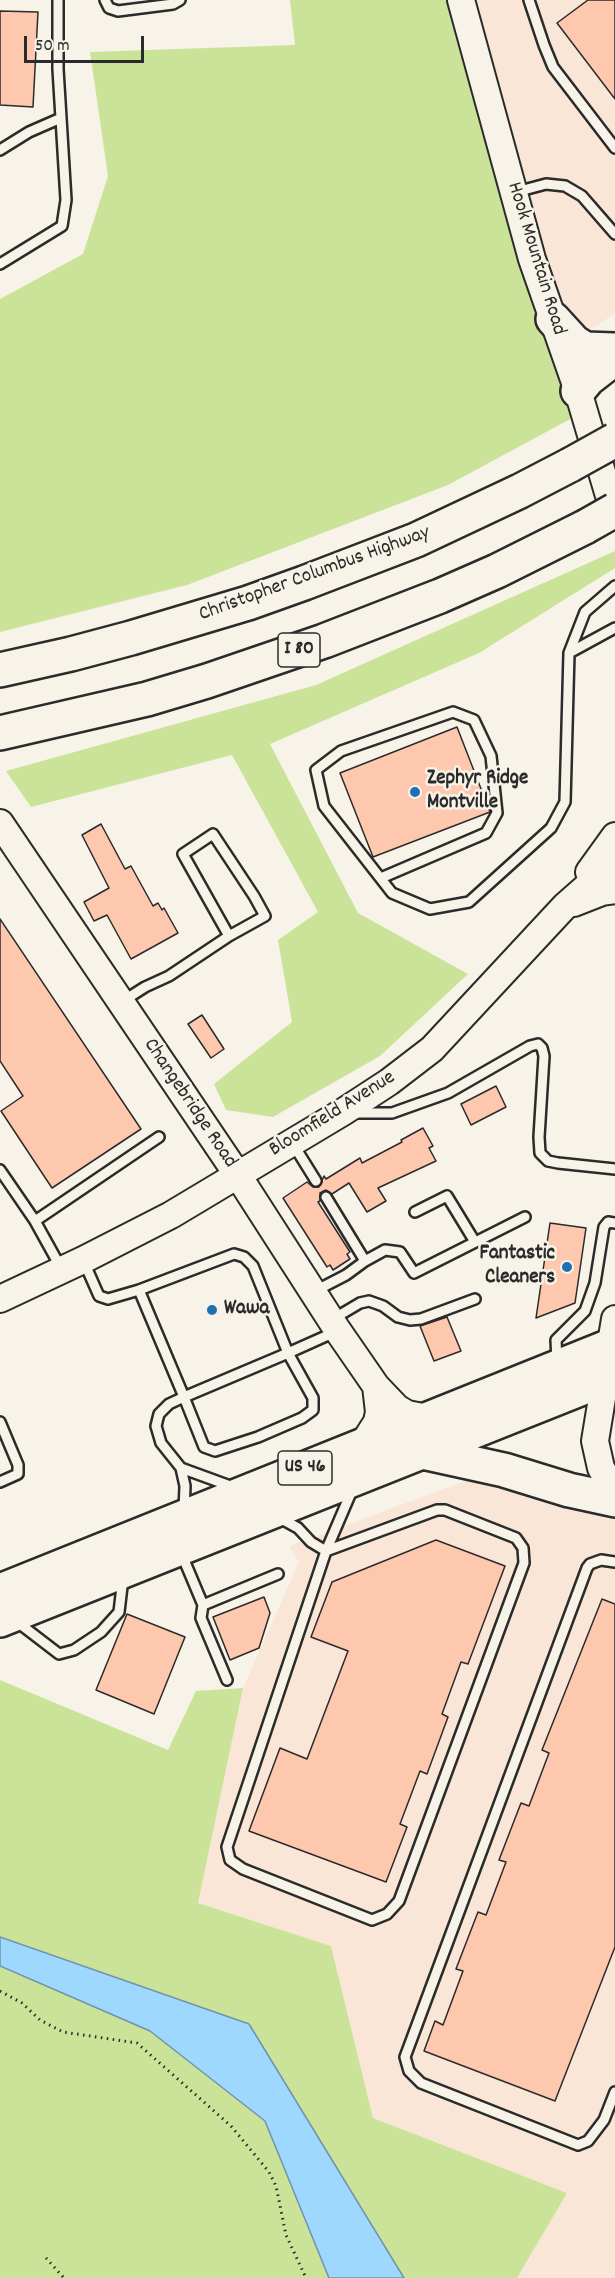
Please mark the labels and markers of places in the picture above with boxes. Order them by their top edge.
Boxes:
place label: Zephyr Ridge Montville [427,767,528,817]
marker: Zephyr Ridge Montville [408,785,422,799]
place label: Fantastic Cleaners [480,1242,555,1292]
marker: Fantastic Cleaners [560,1260,574,1274]
place label: Wawa [224,1297,269,1323]
marker: Wawa [205,1303,219,1317]

